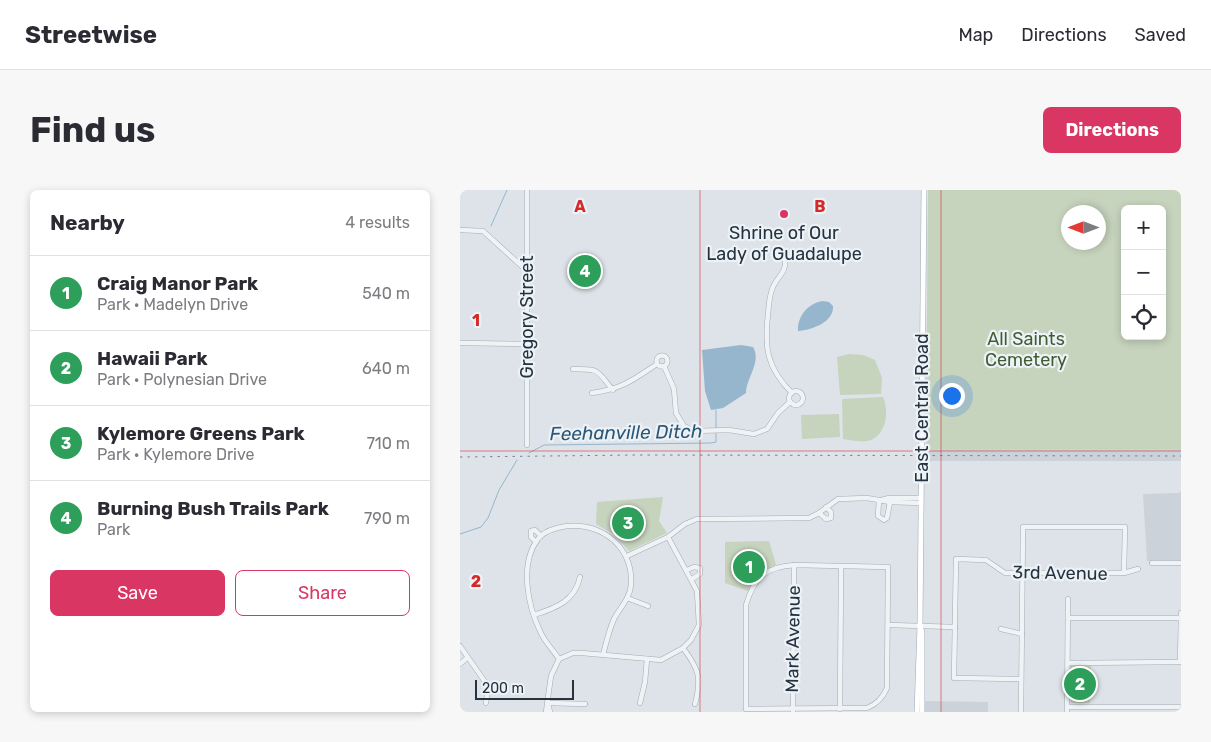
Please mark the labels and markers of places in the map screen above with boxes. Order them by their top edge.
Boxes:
marker: Shrine of Our Lady of Guadalupe [778,208,790,220]
place label: Shrine of Our Lady of Guadalupe [706,222,862,265]
pin: 4 [569,252,601,290]
pin: 3 [612,504,644,542]
pin: 1 [733,548,765,586]
pin: 2 [1064,665,1096,703]

